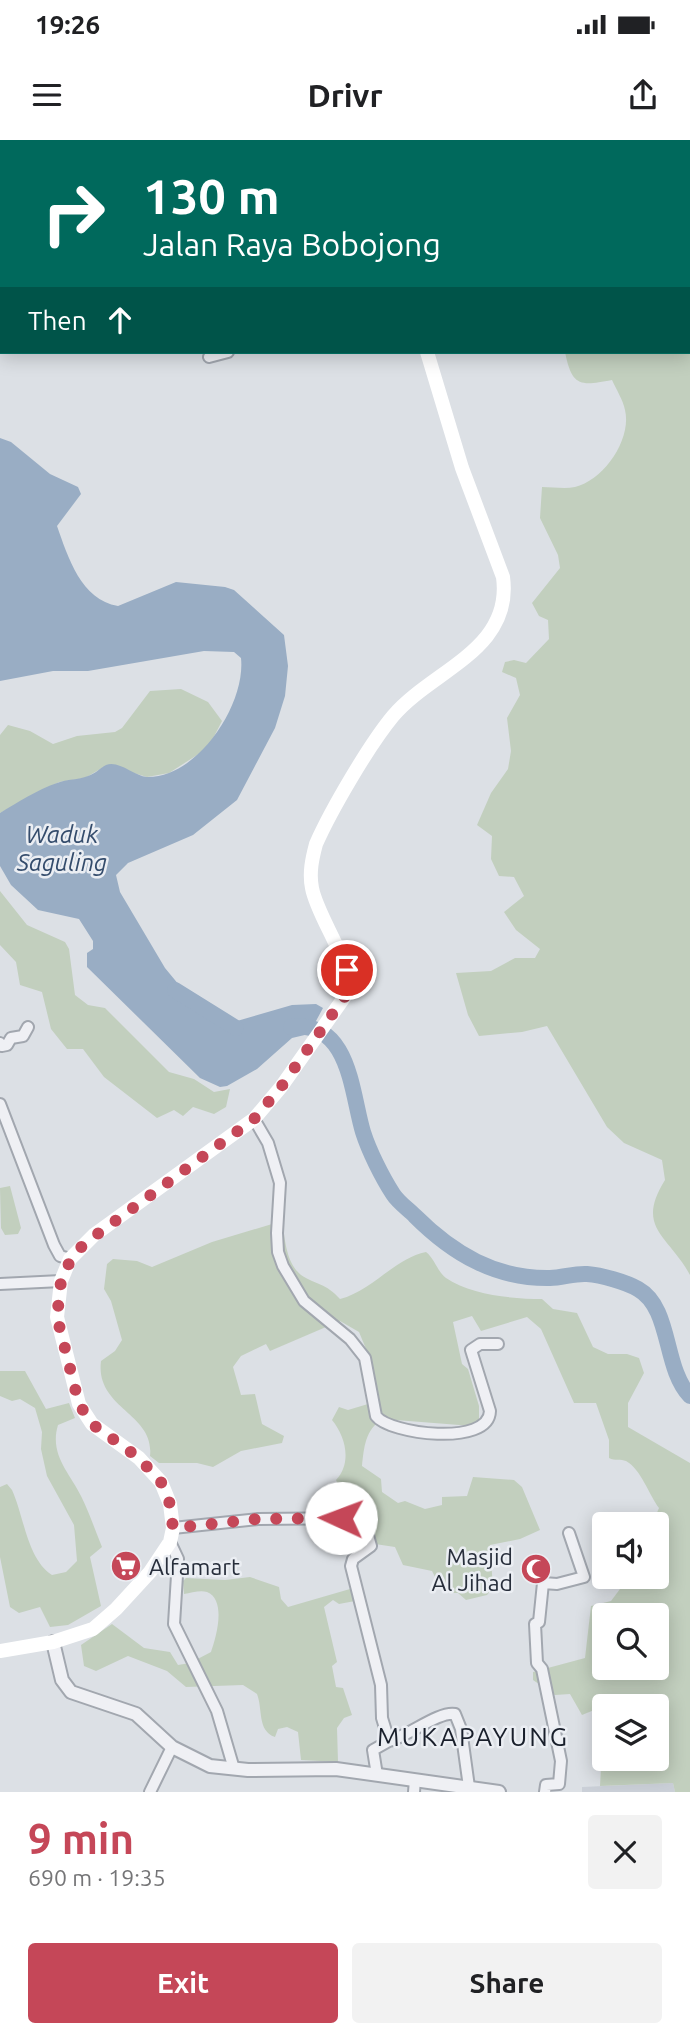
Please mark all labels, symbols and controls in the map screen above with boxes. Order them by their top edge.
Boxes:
text: 19:26 [35,10,100,39]
icon: menu [28,76,66,114]
icon: share [624,76,662,114]
text: Drivr [307,77,383,113]
icon: right [28,168,119,259]
text: 130 m [143,168,280,223]
text: Jalan Raya Bobojong [143,226,441,262]
icon: ahead [101,301,139,339]
text: Then [28,306,87,335]
water label: Waduk Saguling [16,821,107,876]
pin [317,940,377,1000]
icon: arrive [328,951,366,989]
position arrow [304,1481,378,1555]
map controls [592,1512,669,1771]
button: sound [592,1512,669,1589]
place label: Masjid Al Jihad [431,1544,513,1595]
supermarket icon: Alfamart [109,1549,143,1583]
mosque icon: Masjid Al Jihad [519,1552,553,1586]
place label: Alfamart [149,1554,240,1579]
button: search [592,1603,669,1680]
button: layers [592,1694,669,1771]
district label: MUKAPAYUNG [377,1722,569,1751]
text: 9 min [28,1815,134,1862]
button: close [588,1815,662,1889]
text: 690 m · 19:35 [28,1865,166,1890]
button: Exit [28,1943,338,2023]
button: Share [352,1943,662,2023]

